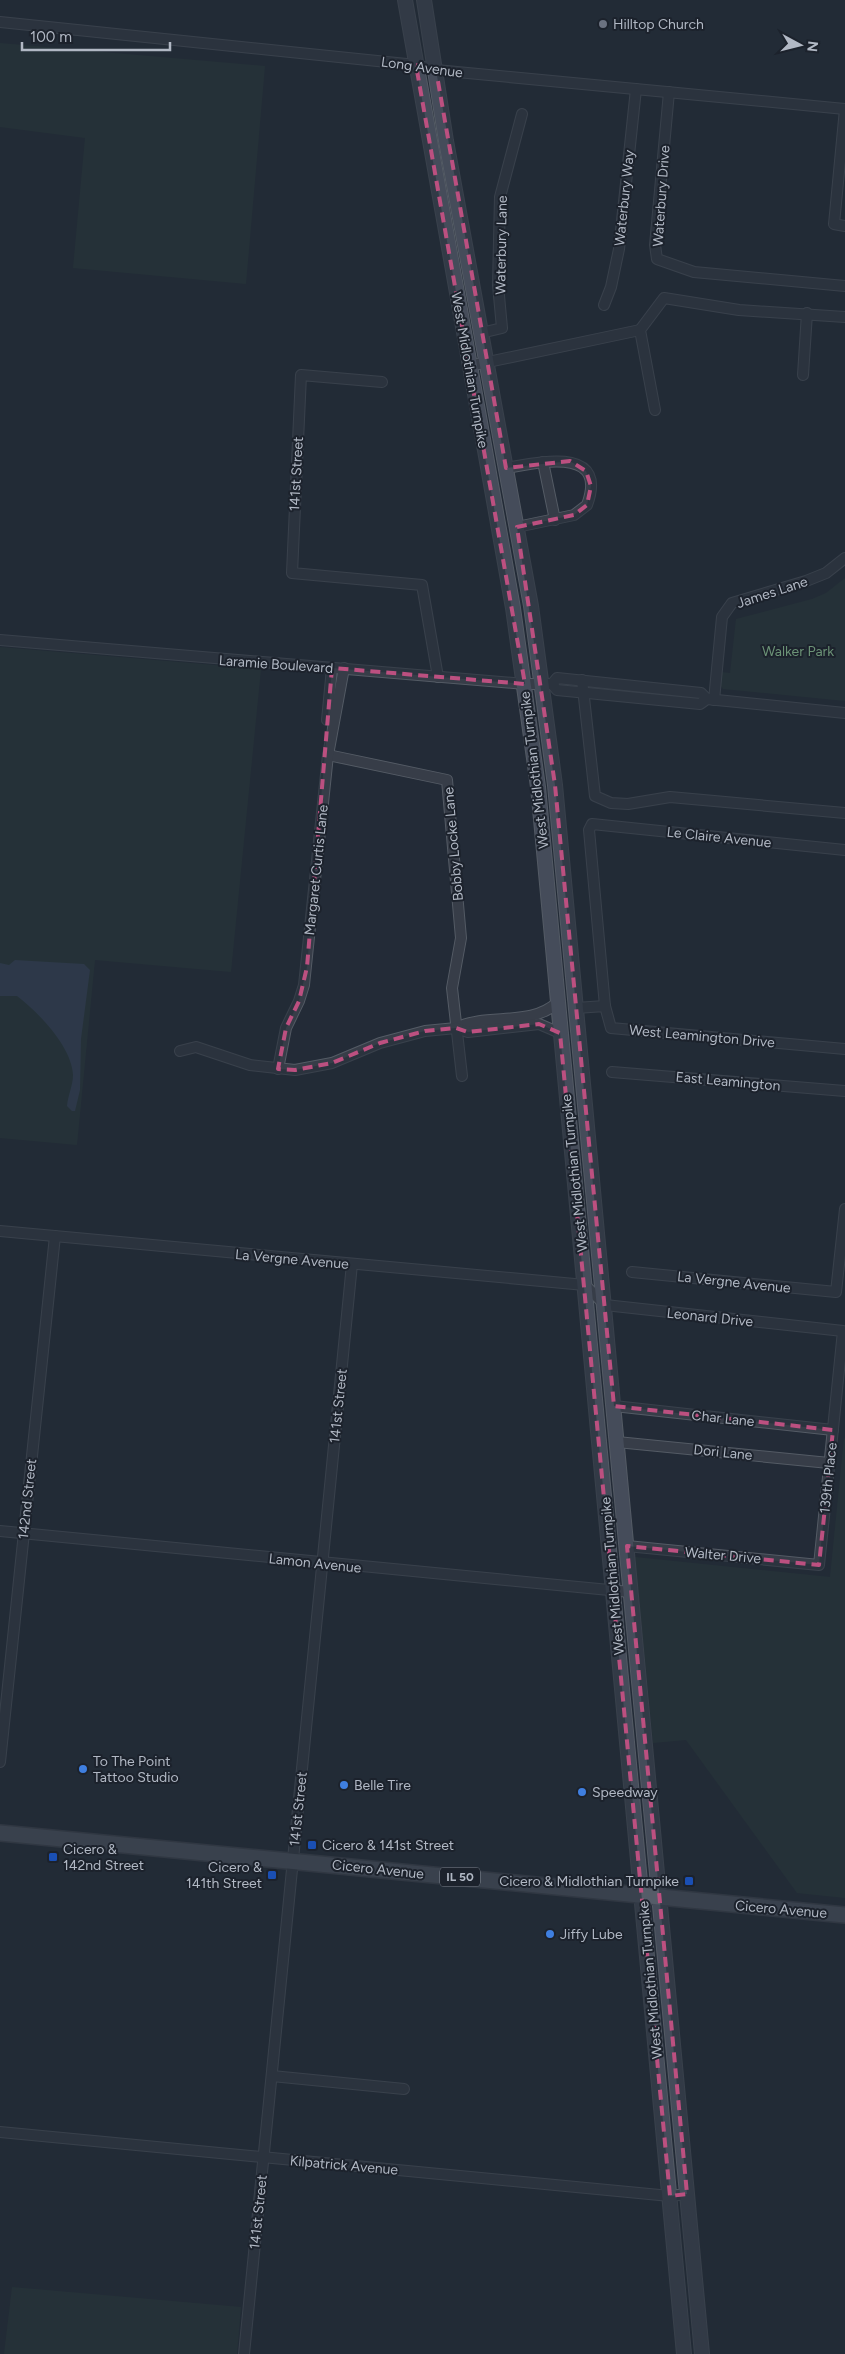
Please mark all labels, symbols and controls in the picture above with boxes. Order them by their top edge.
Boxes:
place label: Hilltop Church [613,16,704,33]
marker: Hilltop Church [597,18,609,30]
scale bar [22,20,170,52]
north arrow [775,20,825,70]
text: 100 m [30,28,72,46]
text: N [803,40,822,53]
street label: Long Avenue [380,53,464,82]
street label: Waterbury Drive [649,144,674,247]
street label: Waterbury Way [611,149,638,247]
street label: Waterbury Lane [492,195,511,295]
street label: West Midlothian Turnpike [447,291,492,450]
street label: 141st Street [286,436,307,512]
street label: James Lane [734,573,810,612]
park label: Walker Park [762,643,834,660]
street label: Laramie Boulevard [218,652,334,677]
street label: West Midlothian Turnpike [516,690,553,850]
street label: Bobby Locke Lane [440,786,467,902]
street label: Margaret Curtis Lane [301,804,332,936]
street label: Le Claire Avenue [666,824,772,851]
street label: West Leamington Drive [628,1022,776,1051]
street label: East Leamington [675,1068,781,1095]
street label: West Midlothian Turnpike [558,1093,591,1253]
street label: La Vergne Avenue [234,1246,350,1273]
street label: La Vergne Avenue [676,1268,792,1297]
street label: Leonard Drive [666,1305,754,1331]
street label: 141st Street [326,1368,351,1444]
street label: Char Lane [691,1407,756,1430]
street label: Dori Lane [693,1441,754,1464]
street label: 139th Place [816,1441,841,1514]
street label: 142nd Street [15,1458,40,1540]
street label: West Midlothian Turnpike [597,1496,628,1656]
street label: Walter Drive [684,1544,762,1567]
street label: Lamon Avenue [268,1550,362,1577]
place label: To The Point Tattoo Studio [93,1753,179,1786]
marker: To The Point Tattoo Studio [77,1763,89,1775]
street label: 141st Street [286,1771,311,1847]
place label: Belle Tire [354,1777,411,1794]
marker: Belle Tire [338,1779,350,1791]
place label: Speedway [592,1784,658,1801]
marker: Speedway [576,1786,588,1798]
place label: Cicero & 141st Street [322,1837,454,1854]
marker: Cicero & 141st Street [306,1839,318,1851]
place label: Cicero & 142nd Street [63,1841,144,1874]
marker: Cicero & 142nd Street [47,1851,59,1863]
street label: Cicero Avenue [331,1856,425,1883]
place label: Cicero & 141th Street [186,1859,262,1892]
road number: IL 50 [440,1868,480,1886]
marker: Cicero & 141th Street [266,1869,278,1881]
place label: Cicero & Midlothian Turnpike [499,1873,679,1890]
marker: Cicero & Midlothian Turnpike [683,1875,695,1887]
street label: Cicero Avenue [734,1897,828,1922]
street label: West Midlothian Turnpike [635,1900,666,2060]
place label: Jiffy Lube [560,1926,623,1943]
marker: Jiffy Lube [544,1928,556,1940]
street label: Kilpatrick Avenue [289,2152,399,2179]
street label: 141st Street [246,2174,271,2250]

